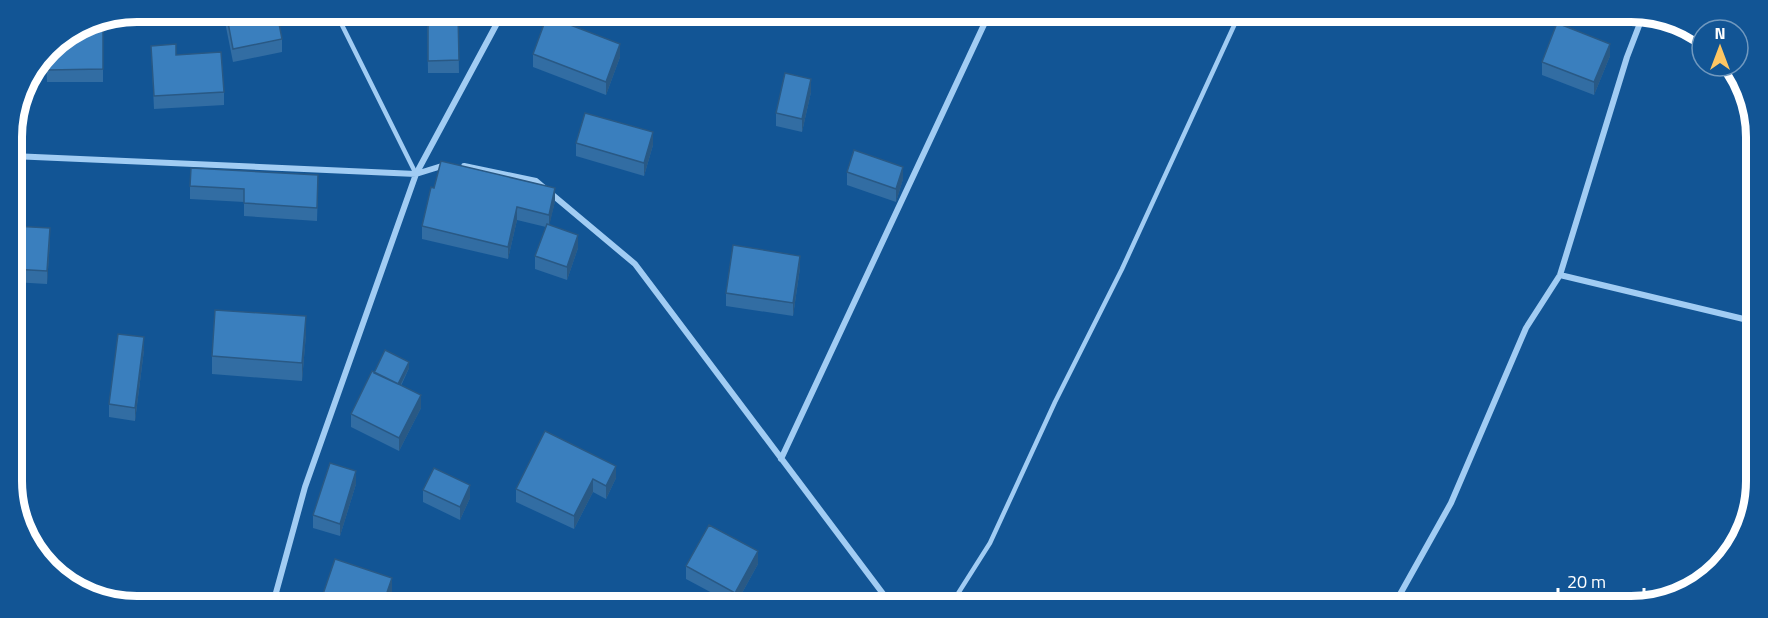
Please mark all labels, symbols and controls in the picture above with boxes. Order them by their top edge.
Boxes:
north arrow [1690,18,1750,78]
text: N [1714,21,1726,45]
scale bar [1558,561,1644,599]
text: 20 m [1567,568,1606,595]

